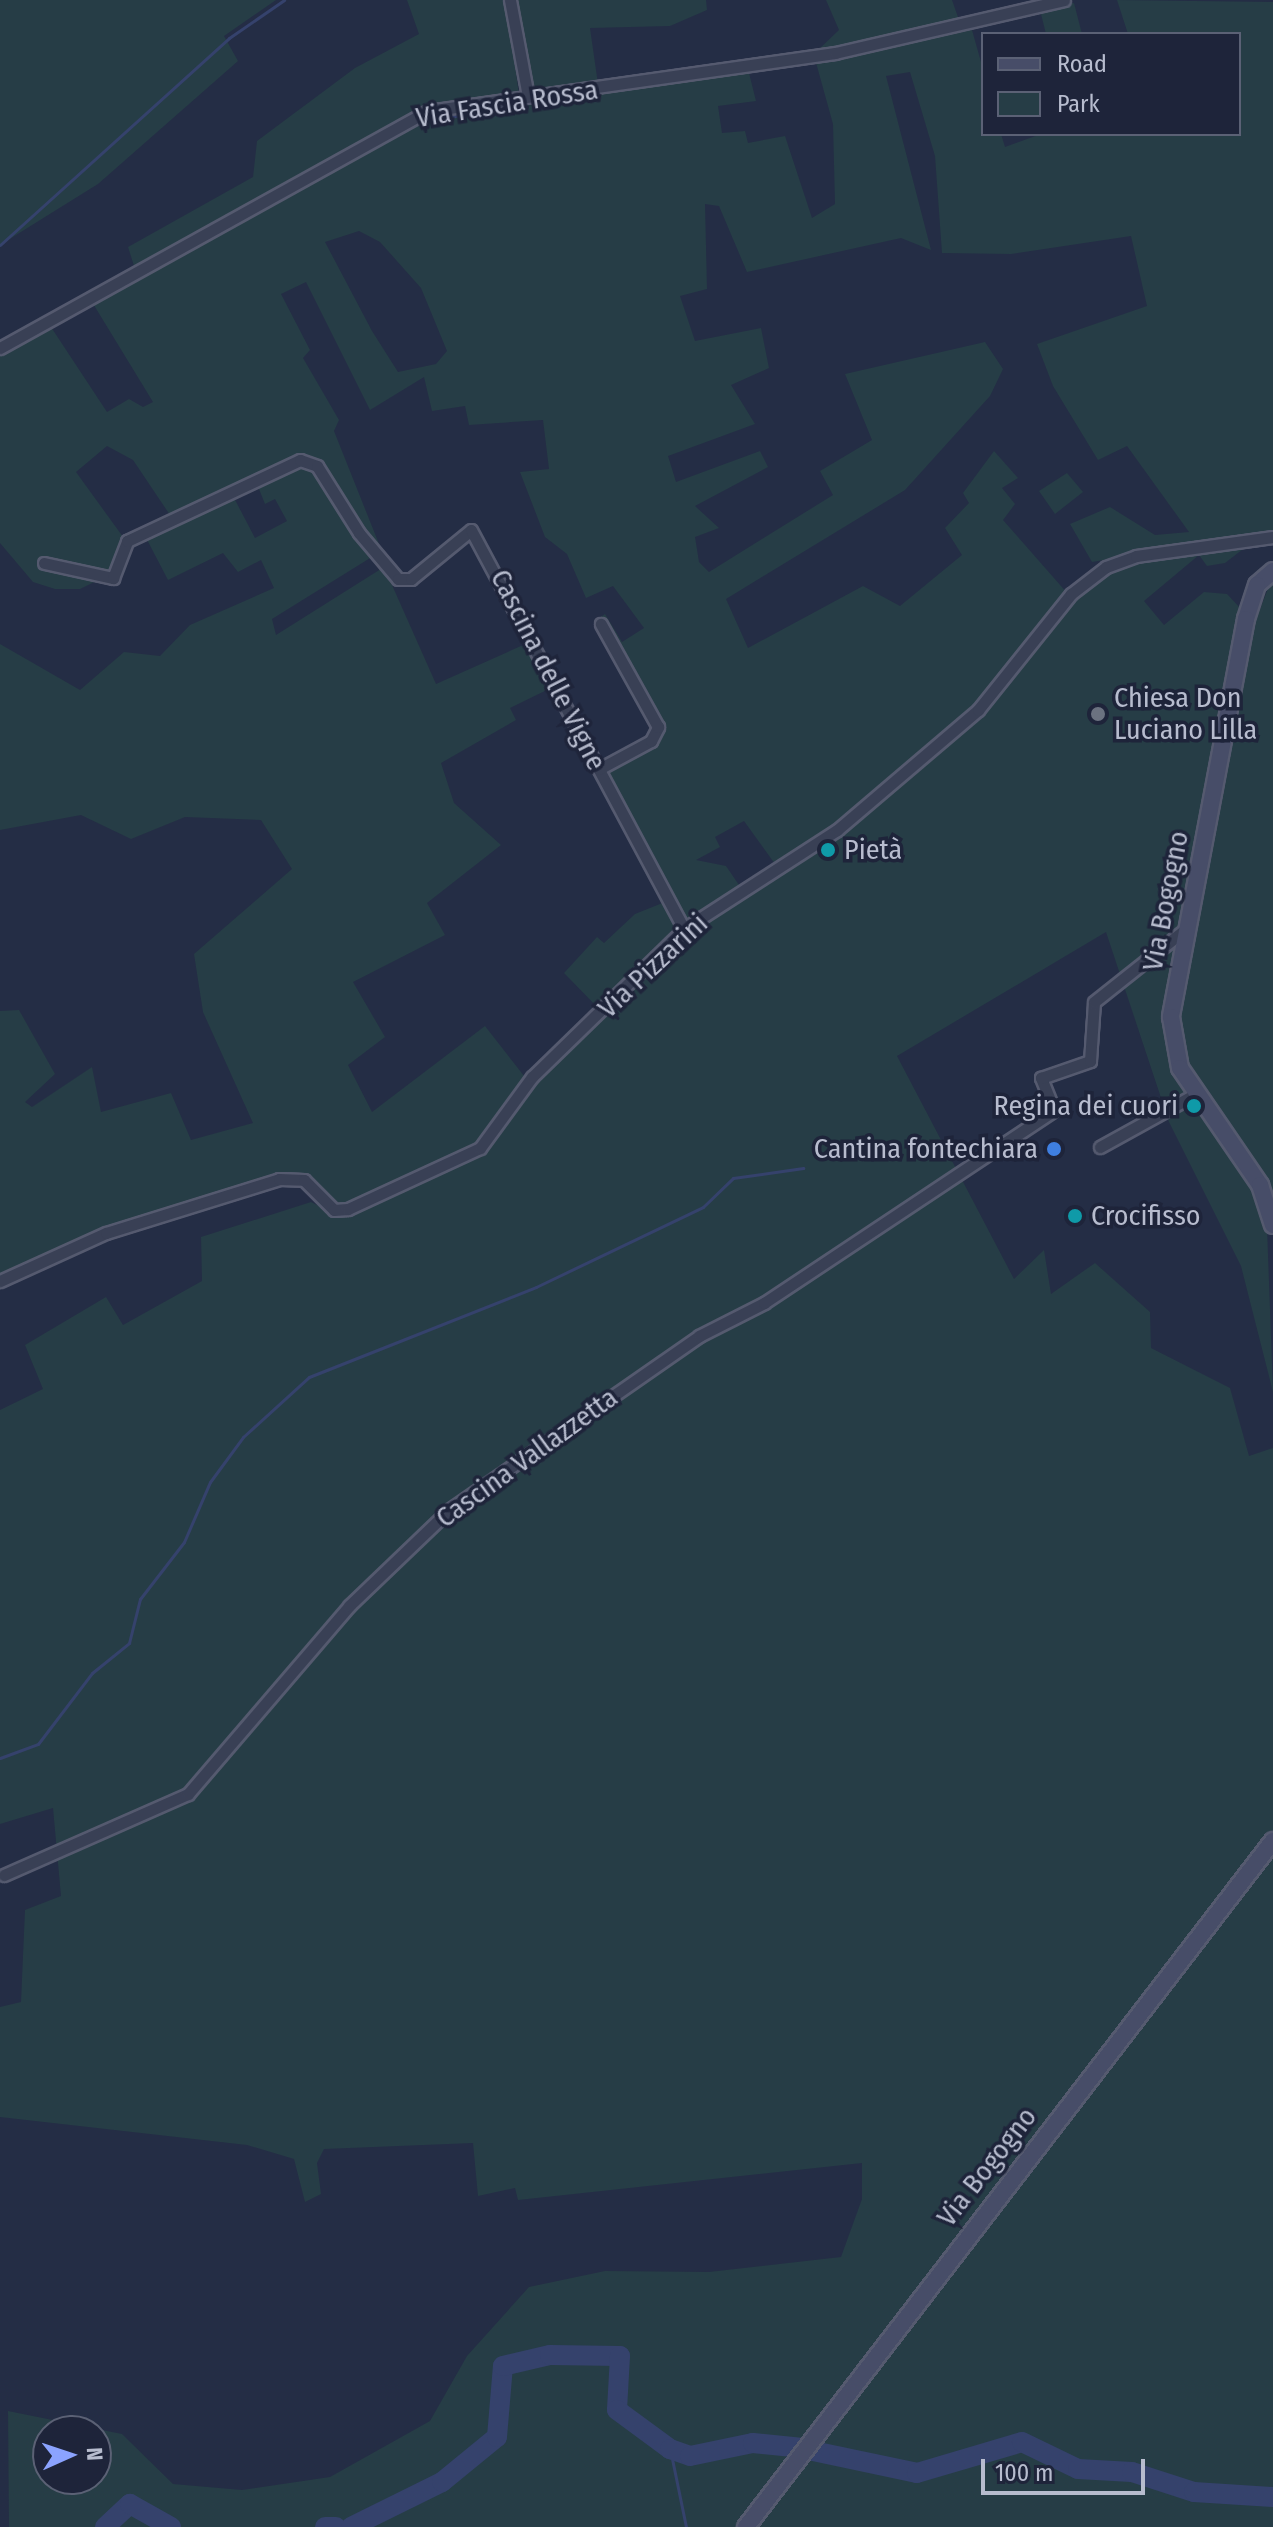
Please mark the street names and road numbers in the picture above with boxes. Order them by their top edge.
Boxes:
street label: Via Fascia Rossa [414,73,600,135]
street label: Cascina delle Vigne [483,564,613,776]
street label: Via Bogogno [1136,828,1196,974]
street label: Via Pizzarini [591,907,715,1025]
street label: Cascina Vallazzetta [430,1381,624,1535]
street label: Via Bogogno [930,2101,1044,2233]

